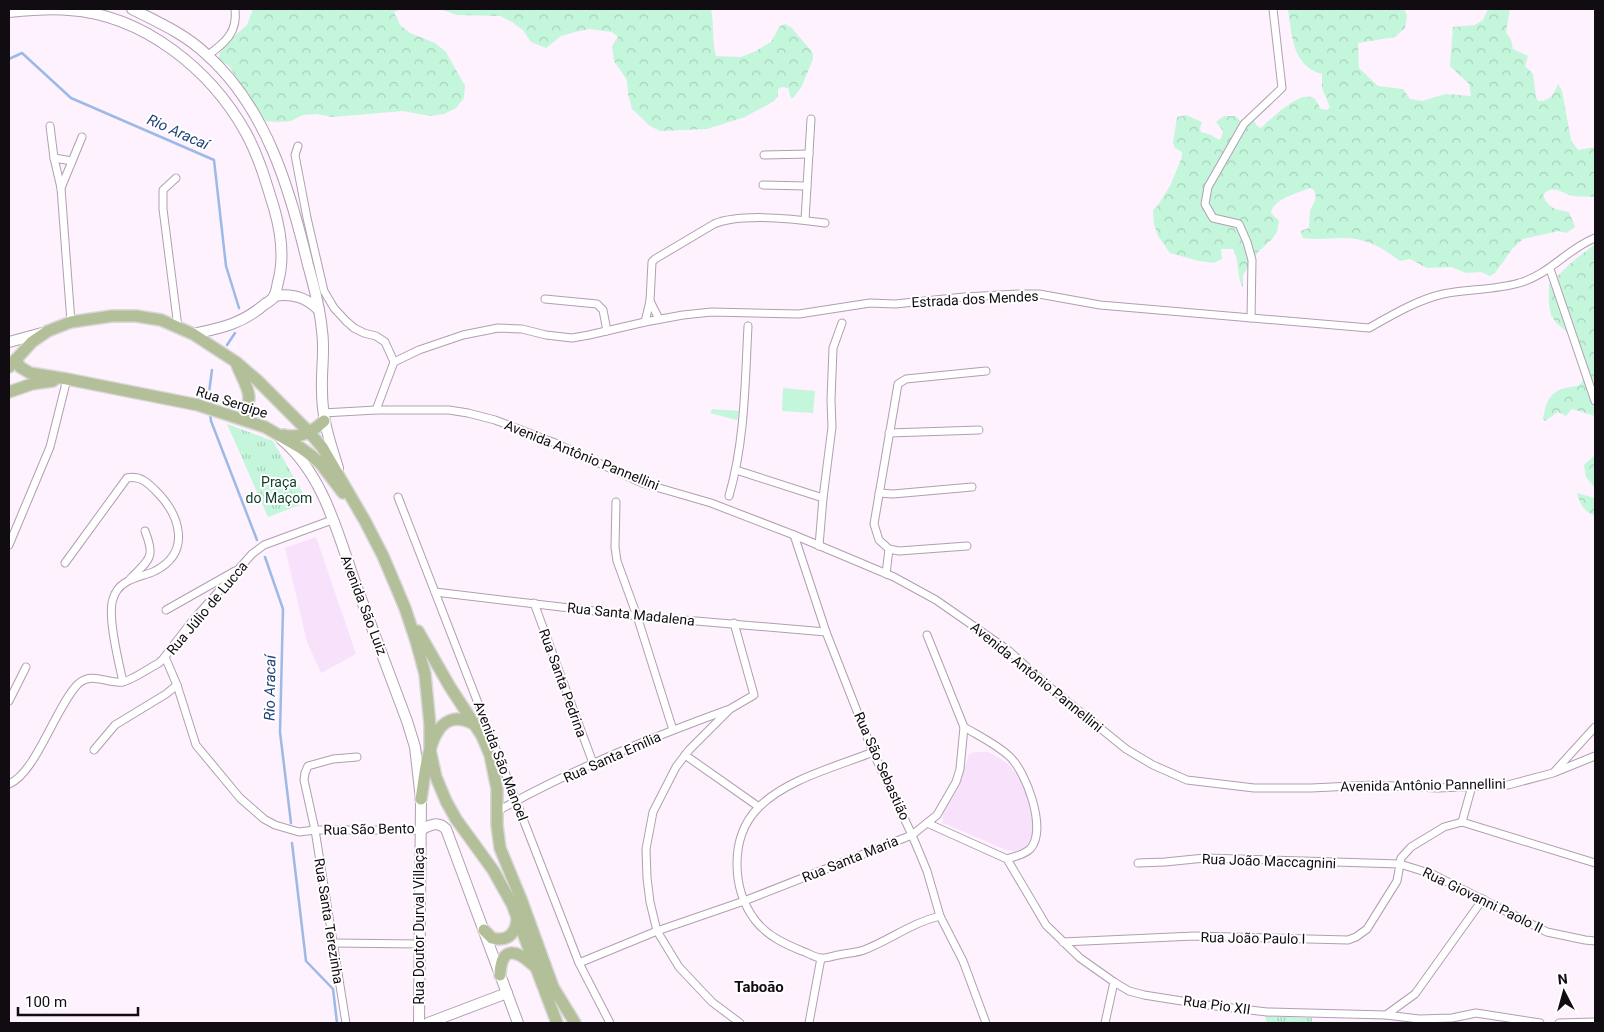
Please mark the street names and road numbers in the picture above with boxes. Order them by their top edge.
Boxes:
street label: Estrada dos Mendes [911,288,1039,310]
street label: Rua Sergipe [194,383,270,421]
street label: Avenida Antônio Pannellini [502,417,662,493]
street label: Avenida São Luiz [338,553,390,657]
street label: Rua Júlio de Lucca [163,558,251,658]
street label: Rua Santa Madalena [566,599,696,629]
street label: Avenida Antônio Pannellini [968,619,1106,735]
street label: Rua Santa Pedrina [536,627,590,739]
street label: Avenida São Manoel [471,699,531,823]
street label: Rua São Sebastião [851,709,913,823]
street label: Rua Santa Emília [561,728,663,786]
street label: Avenida Antônio Pannellini [1340,776,1506,794]
street label: Rua São Bento [323,820,415,838]
street label: Rua Santa Maria [800,832,900,886]
street label: Rua Doutor Durval Villaça [411,847,427,1005]
street label: Rua João Maccagnini [1202,851,1336,871]
street label: Rua Santa Terezinha [311,857,347,985]
street label: Rua Giovanni Paolo II [1420,864,1546,936]
street label: Rua João Paulo I [1200,929,1306,947]
street label: Rua Pio XII [1182,992,1252,1018]

